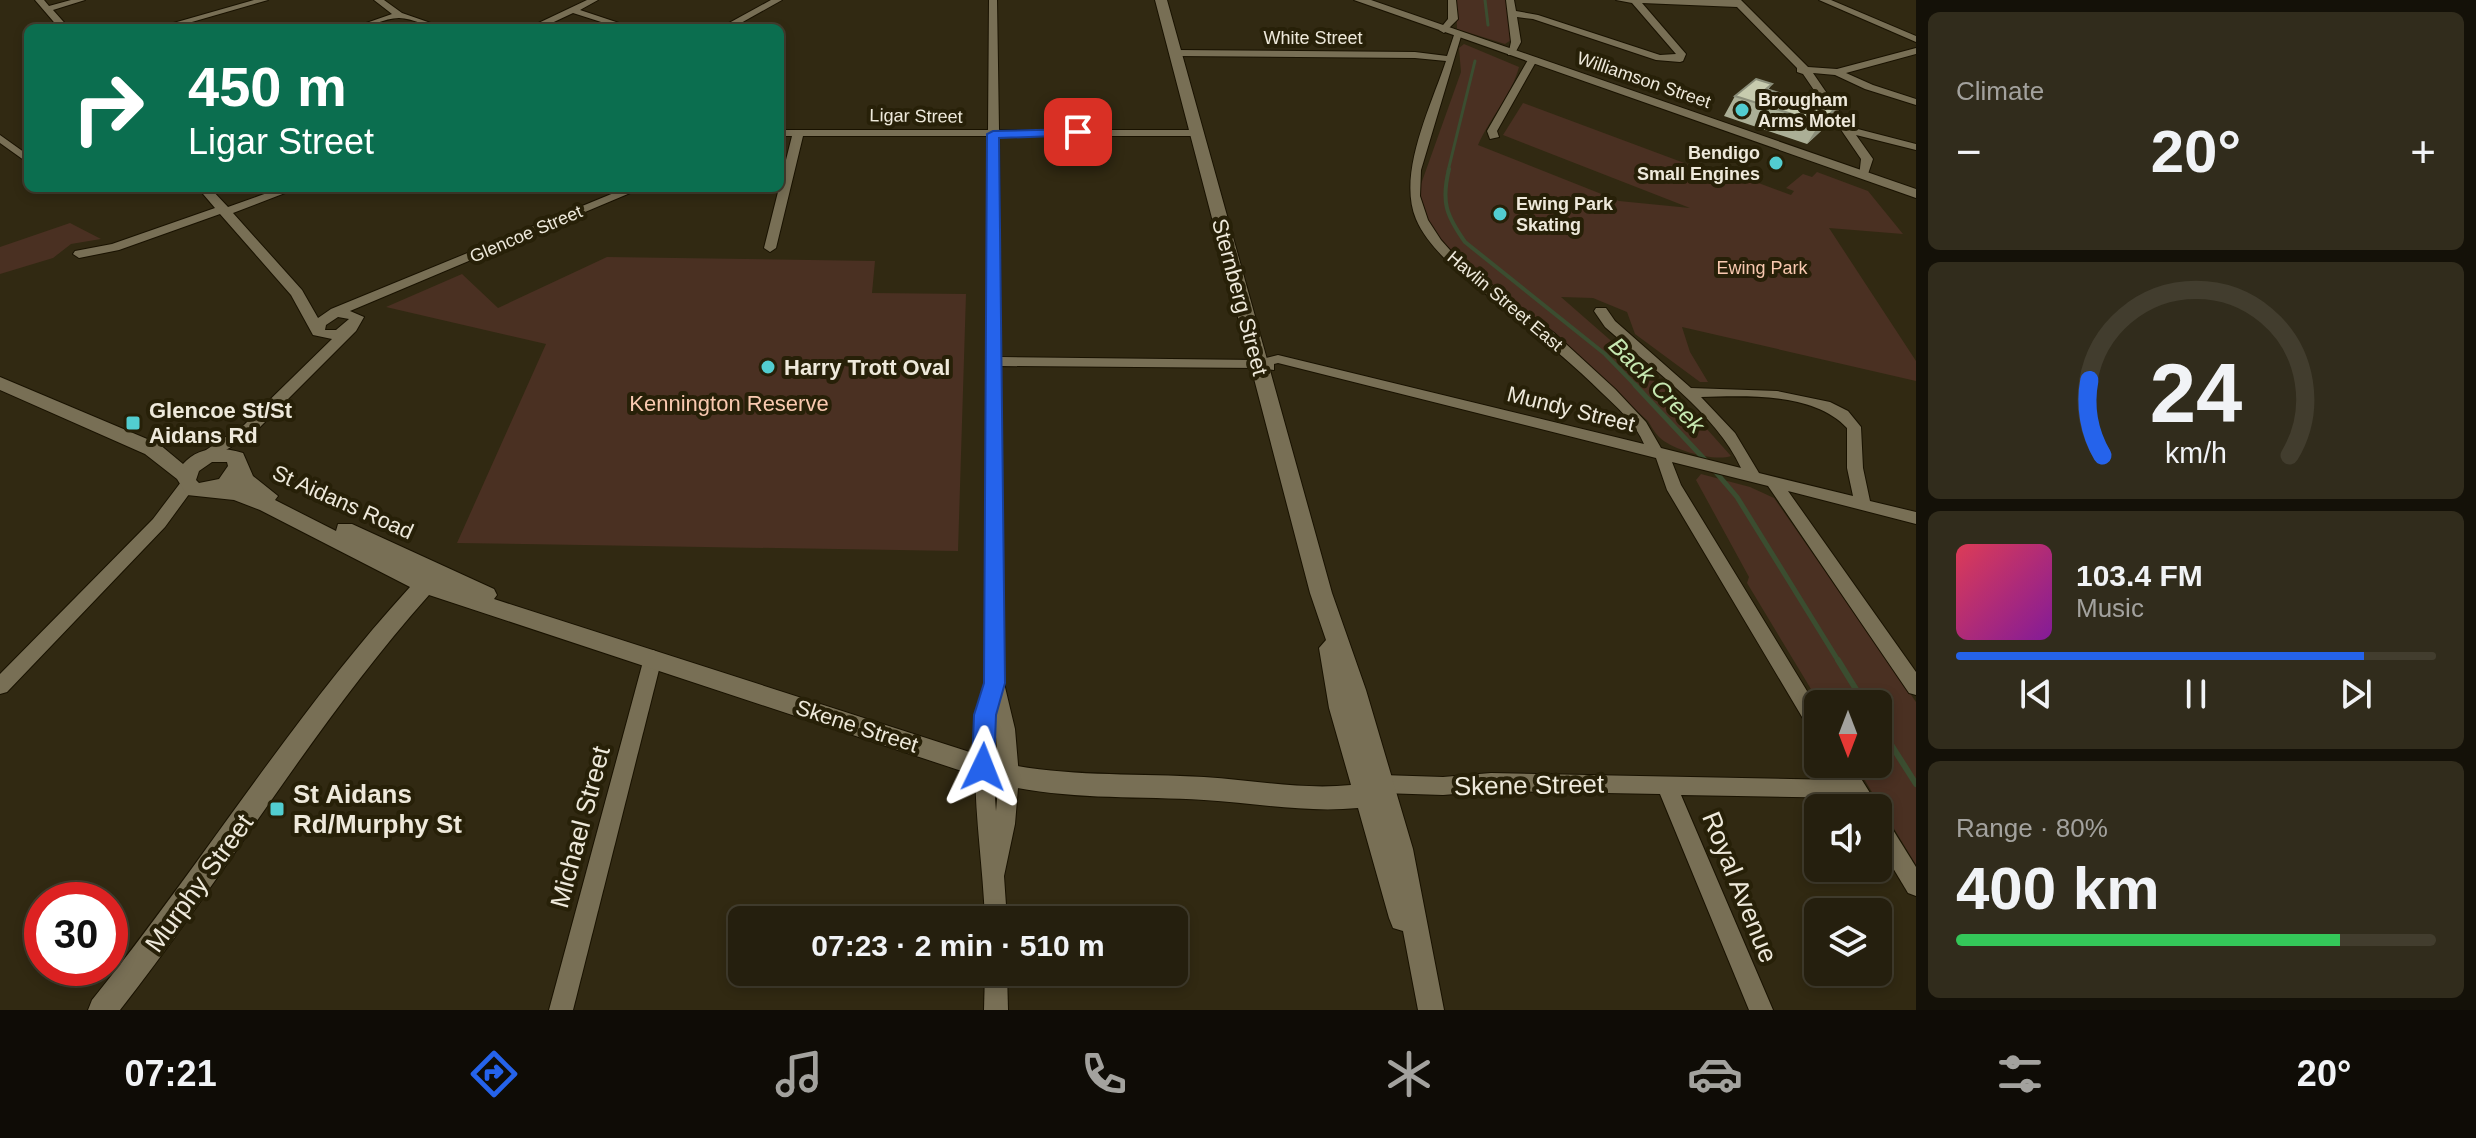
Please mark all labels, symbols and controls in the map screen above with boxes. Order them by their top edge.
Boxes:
street label: White Street [1263,28,1363,48]
street label: Williamson Street [1575,48,1713,112]
text: 450 m [188,55,347,118]
icon: right [56,56,160,160]
text: Climate [1956,76,2044,106]
place label: Brougham Arms Motel [1758,90,1856,131]
pin [1044,98,1112,166]
marker: Brougham Arms Motel [1733,101,1751,119]
street label: Ligar Street [869,105,963,127]
icon: arrive [1056,110,1100,154]
text: 20° [2151,118,2241,185]
text: Ligar Street [188,121,374,162]
text: − [1956,127,1982,176]
text: + [2410,127,2436,176]
place label: Bendigo Small Engines [1637,143,1760,184]
marker: Bendigo Small Engines [1767,154,1785,172]
place label: Ewing Park Skating [1516,194,1614,235]
street label: Glencoe Street [467,201,585,267]
marker: Ewing Park Skating [1491,205,1509,223]
street label: Sternberg Street [1207,216,1273,378]
street label: Havlin Street East [1443,247,1567,355]
park label: Ewing Park [1716,258,1809,278]
water label: Back Creek [1604,332,1712,440]
text: 24 [2150,347,2242,440]
place label: Harry Trott Oval [784,355,950,380]
marker: Harry Trott Oval [759,358,777,376]
street label: Mundy Street [1504,381,1638,437]
park label: Kennington Reserve [629,391,829,416]
place label: Glencoe St/St Aidans Rd [149,398,293,448]
marker: Glencoe St/St Aidans Rd [124,414,142,432]
text: km/h [2165,437,2227,469]
street label: St Aidans Road [269,460,417,544]
text: 103.4 FM [2076,559,2203,592]
text: Music [2076,593,2144,623]
icon: previous [2014,672,2058,716]
icon: pause [2174,672,2218,716]
icon: next [2334,672,2378,716]
north arrow [1804,690,1892,778]
map controls [1804,690,1892,986]
street label: Skene Street [793,694,921,758]
position arrow [941,725,1025,809]
street label: Michael Street [544,742,616,911]
street label: Skene Street [1454,769,1605,801]
place label: St Aidans Rd/Murphy St [293,779,462,839]
button: sound [1804,794,1892,882]
marker: St Aidans Rd/Murphy St [268,800,286,818]
street label: Royal Avenue [1696,807,1784,967]
street label: Murphy Street [139,808,260,958]
text: Range · 80% [1956,813,2108,843]
text: 400 km [1956,855,2160,922]
speed limit sign: 30 [24,882,128,986]
button: layers [1804,898,1892,986]
text: 07:23 · 2 min · 510 m [811,929,1105,962]
icon: directions [466,1046,522,1102]
icon: music [771,1046,827,1102]
icon: phone [1076,1046,1132,1102]
icon: climate [1381,1046,1437,1102]
icon: car [1687,1046,1743,1102]
icon: filters [1992,1046,2048,1102]
text: 07:21 [125,1053,217,1094]
text: 20° [2297,1053,2351,1094]

